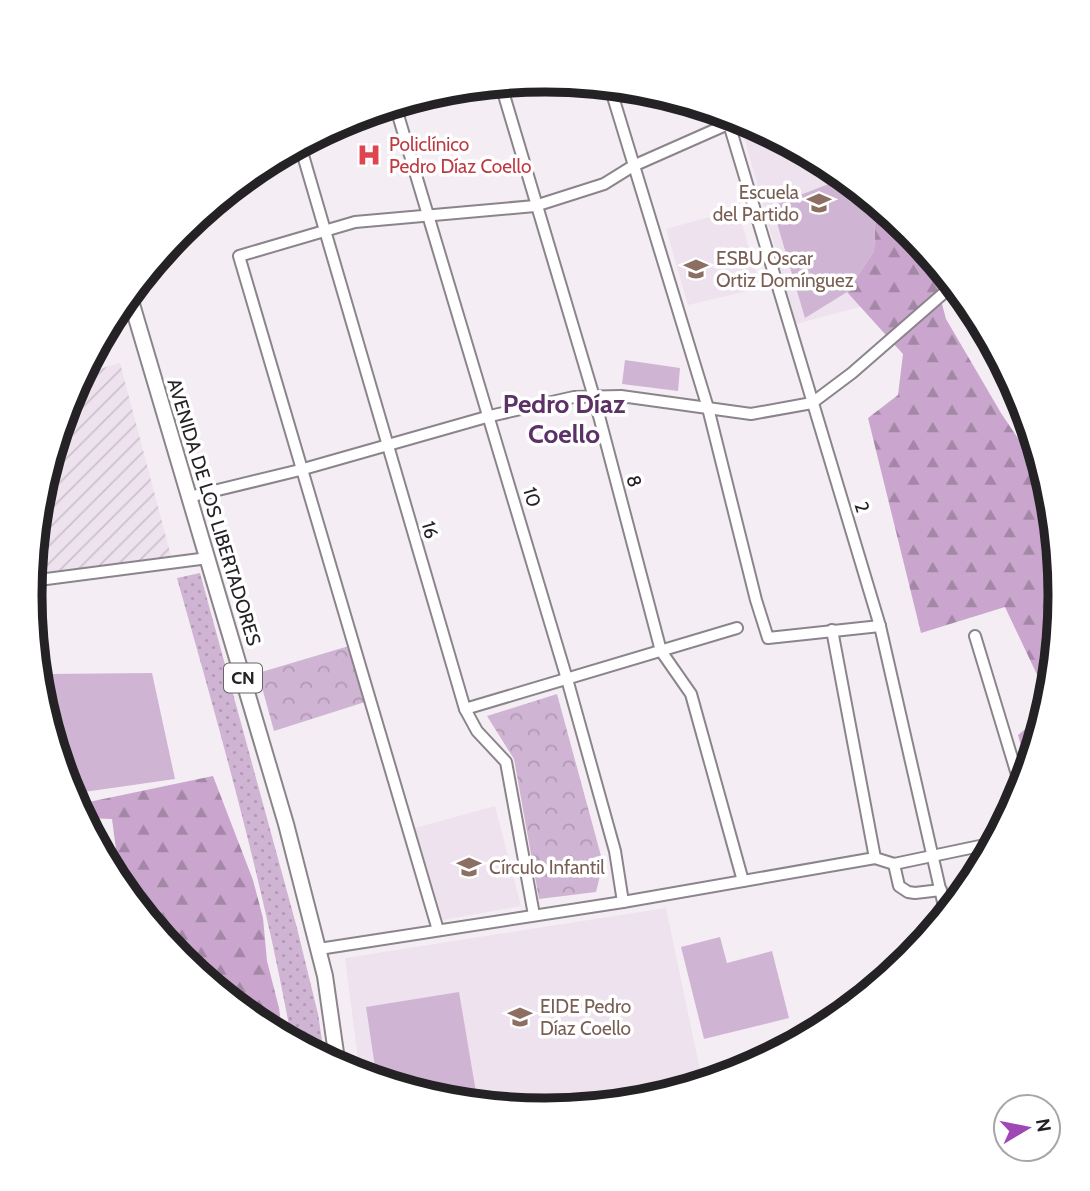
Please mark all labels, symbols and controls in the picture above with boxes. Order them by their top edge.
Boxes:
place label: Policlínico Pedro Díaz Coello [389,133,531,178]
hospital icon: Policlínico Pedro Díaz Coello [355,141,383,169]
place label: Escuela del Partido [713,181,799,226]
school or university icon: Escuela del Partido [805,189,833,217]
place label: ESBU Oscar Ortiz Domínguez [716,247,854,292]
school or university icon: ESBU Oscar Ortiz Domínguez [682,255,710,283]
street label: AVENIDA DE LOS LIBERTADORES [162,376,266,648]
district label: Pedro Díaz Coello [503,388,625,450]
street label: 8 [621,472,647,490]
street label: 10 [518,484,546,510]
street label: 2 [850,499,874,515]
street label: 16 [417,519,443,541]
road number: CN [224,664,262,692]
school or university icon: Círculo Infantil [455,853,483,881]
place label: Círculo Infantil [489,856,605,879]
place label: EIDE Pedro Díaz Coello [540,995,631,1040]
school or university icon: EIDE Pedro Díaz Coello [506,1003,534,1031]
north arrow [992,1093,1062,1163]
text: N [1031,1117,1056,1134]

